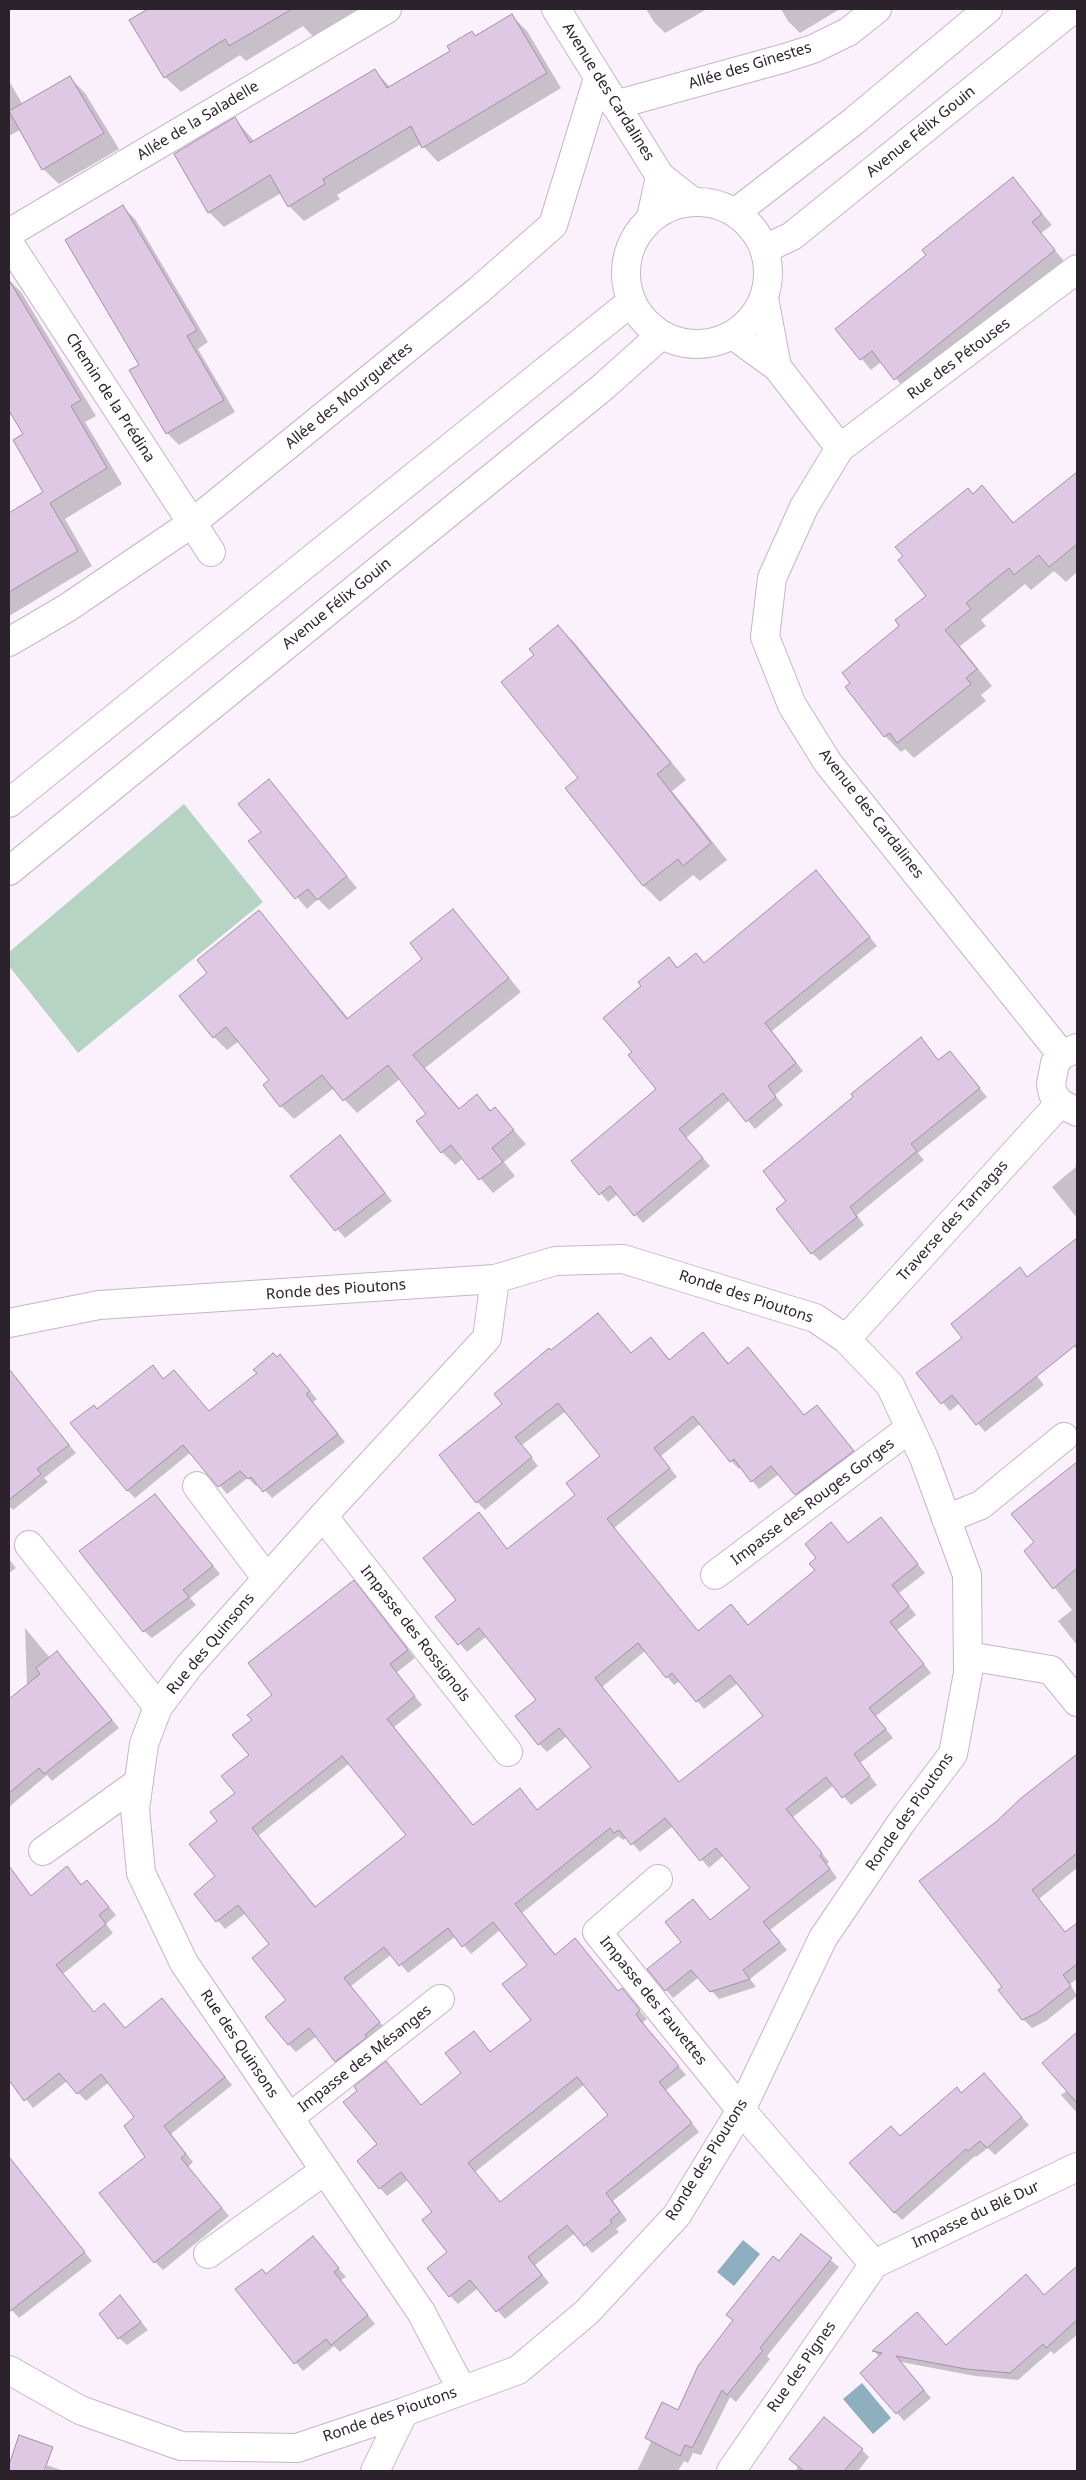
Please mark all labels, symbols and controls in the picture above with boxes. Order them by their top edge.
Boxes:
street label: Avenue des Cardalines [558,20,658,164]
street label: Allée des Ginestes [686,39,814,93]
street label: Allée de la Saladelle [134,78,262,164]
street label: Avenue Félix Gouin [863,83,979,181]
street label: Rue des Pétouses [904,315,1014,403]
street label: Chemin de la Prédina [62,330,158,466]
street label: Allée des Mourguettes [282,339,416,453]
street label: Avenue Félix Gouin [279,555,395,653]
street label: Avenue des Cardalines [815,746,927,882]
street label: Traverse des Tarnagas [894,1157,1012,1285]
street label: Ronde des Pioutons [677,1267,815,1327]
street label: Ronde des Pioutons [265,1276,407,1304]
street label: Impasse des Rouges Gorges [728,1435,898,1569]
street label: Impasse des Rossignols [356,1562,474,1706]
street label: Rue des Quinsons [163,1590,259,1698]
street label: Ronde des Pioutons [862,1749,958,1875]
street label: Impasse des Fauvettes [596,1933,710,2069]
street label: Rue des Quinsons [196,1987,282,2101]
street label: Impasse des Mésanges [295,2001,435,2117]
street label: Ronde des Pioutons [662,2096,752,2224]
street label: Impasse du Blé Dur [910,2178,1042,2252]
street label: Rue des Pignes [764,2318,840,2416]
street label: Ronde des Pioutons [321,2384,459,2446]

